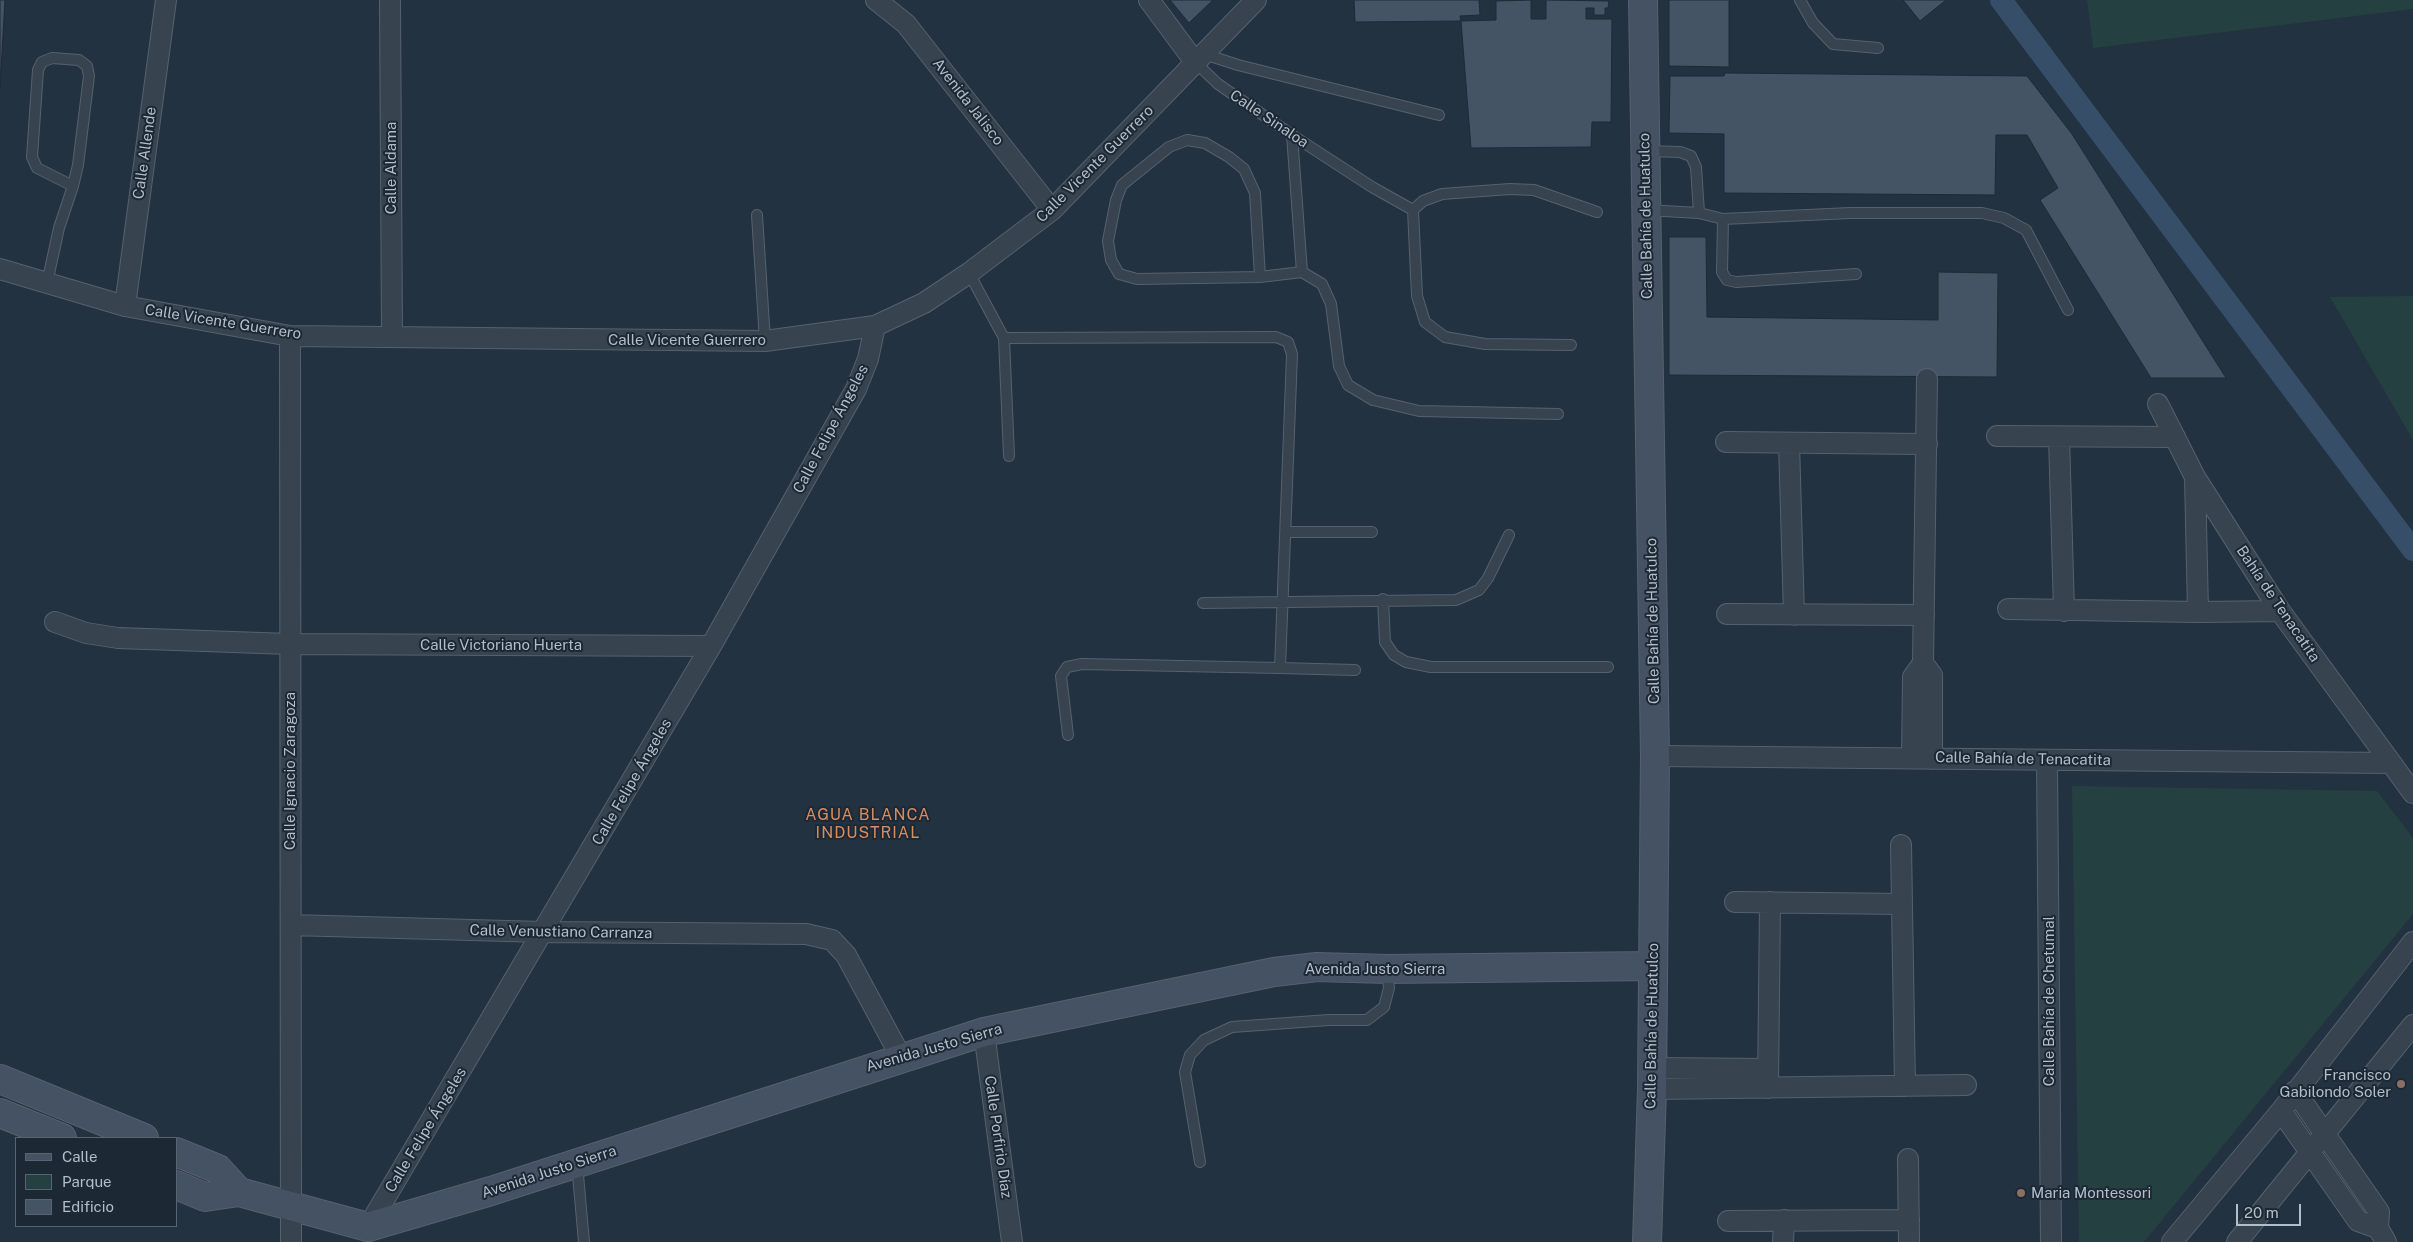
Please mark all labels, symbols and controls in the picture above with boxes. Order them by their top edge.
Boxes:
street label: Avenida Jalisco [928,55,1008,149]
street label: Calle Sinaloa [1226,86,1312,152]
street label: Calle Vicente Guerrero [1033,102,1157,226]
street label: Calle Allende [130,106,160,200]
street label: Calle Aldama [382,122,400,214]
street label: Calle Bahía de Huatulco [1636,133,1656,299]
street label: Calle Vicente Guerrero [143,301,303,343]
street label: Calle Vicente Guerrero [608,331,766,349]
street label: Calle Felipe Ángeles [790,362,872,496]
street label: Calle Bahía de Huatulco [1643,538,1663,704]
street label: Bahía de Tenacatita [2232,542,2324,666]
street label: Calle Victoriano Huerta [420,636,582,654]
street label: Calle Ignacio Zaragoza [281,692,299,850]
street label: Calle Felipe Ángeles [589,716,675,848]
street label: Calle Bahía de Tenacatita [1935,748,2111,770]
district label: AGUA BLANCA INDUSTRIAL [804,805,932,843]
street label: Calle Bahía de Chetumal [2040,916,2058,1086]
street label: Calle Venustiano Carranza [469,921,653,943]
street label: Calle Bahía de Huatulco [1642,943,1662,1109]
street label: Avenida Justo Sierra [1305,960,1445,978]
street label: Avenida Justo Sierra [864,1020,1004,1076]
street label: Calle Felipe Ángeles [382,1064,470,1196]
place label: Francisco Gabilondo Soler [2280,1066,2391,1101]
street label: Calle Porfirio Díaz [980,1075,1016,1199]
marker: Francisco Gabilondo Soler [2395,1078,2407,1090]
legend [15,1137,178,1227]
street label: Avenida Justo Sierra [479,1142,619,1202]
text: Calle [62,1148,98,1165]
text: Parque [62,1173,112,1190]
place label: Maria Montessori [2031,1184,2151,1202]
marker: Maria Montessori [2015,1187,2027,1199]
scale bar [2238,1194,2303,1226]
text: Edificio [62,1198,114,1215]
text: 20 m [2244,1204,2279,1221]

